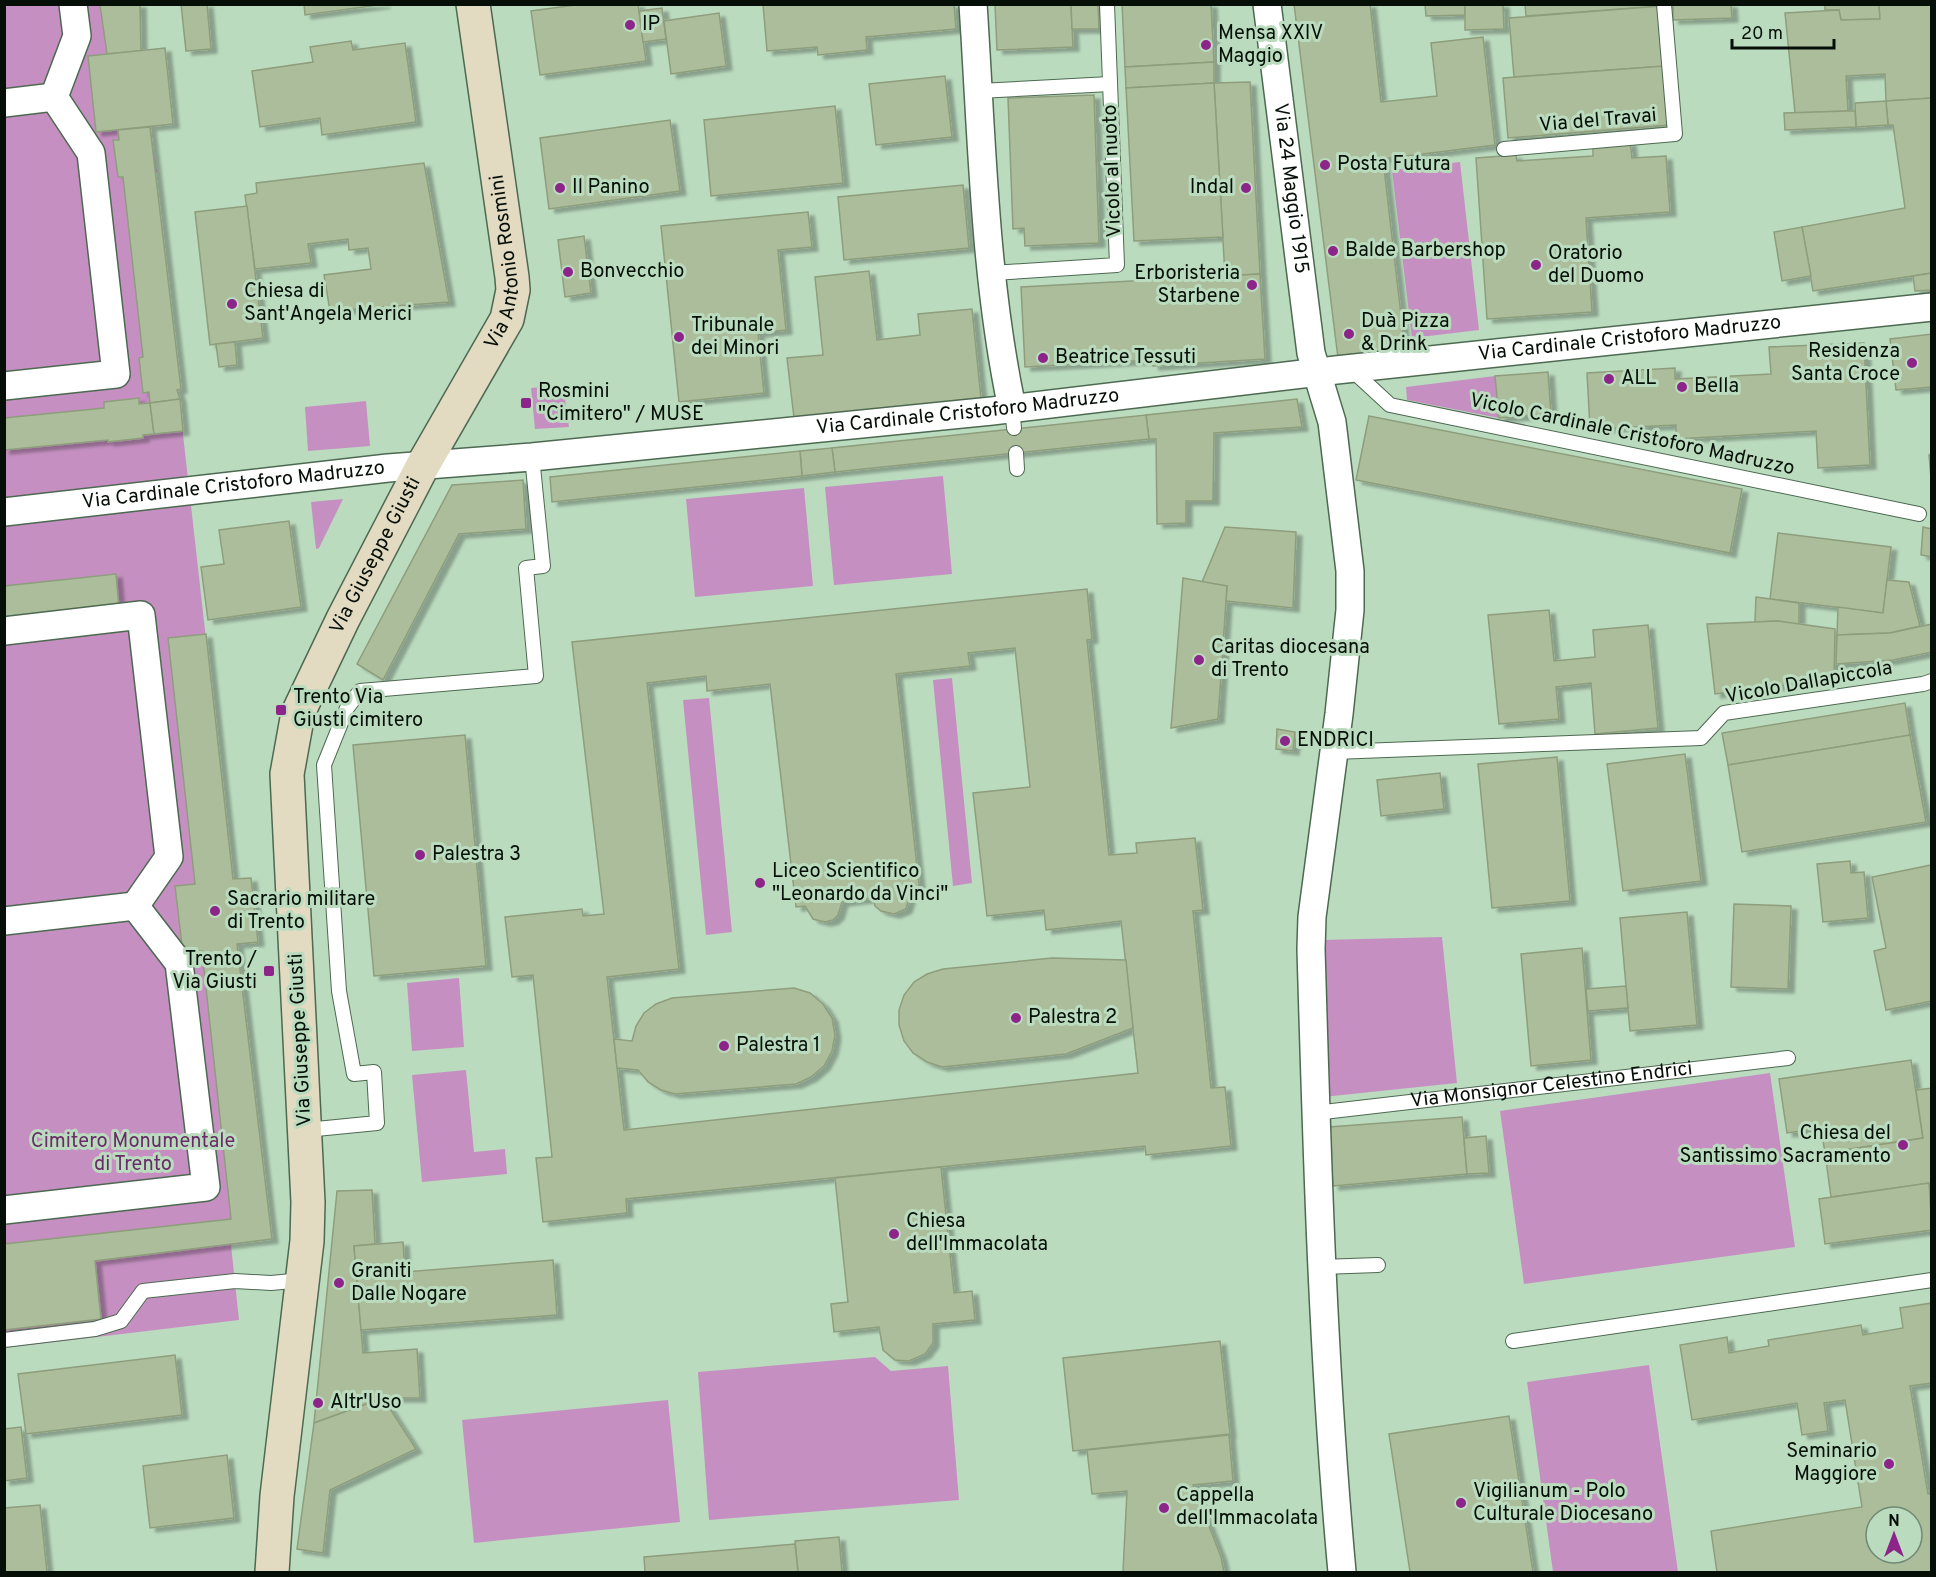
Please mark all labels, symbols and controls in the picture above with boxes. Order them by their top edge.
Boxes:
place label: IP [642,12,660,38]
scale bar [1732,12,1834,50]
marker: IP [623,18,637,32]
place label: Mensa XXIV Maggio [1218,21,1323,70]
text: 20 m [1741,23,1783,46]
marker: Mensa XXIV Maggio [1199,38,1213,52]
street label: Via 24 Maggio 1915 [1267,102,1314,275]
street label: Via del Travai [1538,103,1658,139]
street label: Vicolo al nuoto [1098,104,1128,238]
place label: Posta Futura [1337,152,1451,178]
marker: Posta Futura [1318,158,1332,172]
street label: Via Antonio Rosmini [479,173,526,354]
place label: Il Panino [572,175,650,201]
place label: Indal [1190,175,1234,201]
marker: Il Panino [553,181,567,195]
marker: Indal [1239,181,1253,195]
place label: Balde Barbershop [1345,238,1506,264]
place label: Oratorio del Duomo [1548,241,1644,290]
marker: Balde Barbershop [1326,244,1340,258]
marker: Oratorio del Duomo [1529,258,1543,272]
place label: Bonvecchio [580,259,685,285]
place label: Erboristeria Starbene [1134,261,1240,310]
marker: Bonvecchio [561,265,575,279]
marker: Erboristeria Starbene [1245,278,1259,292]
place label: Chiesa di Sant'Angela Merici [244,279,412,328]
marker: Chiesa di Sant'Angela Merici [225,297,239,311]
place label: Duà Pizza & Drink [1361,309,1450,358]
street label: Via Cardinale Cristoforo Madruzzo [1477,310,1783,368]
place label: Tribunale dei Minori [691,313,779,362]
marker: Duà Pizza & Drink [1342,327,1356,341]
marker: Tribunale dei Minori [672,330,686,344]
place label: Residenza Santa Croce [1791,339,1900,388]
place label: Beatrice Tessuti [1055,345,1196,371]
marker: Beatrice Tessuti [1036,351,1050,365]
marker: Residenza Santa Croce [1905,356,1919,370]
place label: ALL [1621,366,1657,392]
marker: ALL [1602,372,1616,386]
place label: Bella [1694,374,1739,400]
place label: Rosmini "Cimitero" / MUSE [538,379,704,428]
marker: Bella [1675,380,1689,394]
street label: Via Cardinale Cristoforo Madruzzo [815,383,1121,442]
street label: Vicolo Cardinale Cristoforo Madruzzo [1467,388,1797,482]
marker: Rosmini "Cimitero" / MUSE [519,396,533,410]
street label: Via Cardinale Cristoforo Madruzzo [81,455,386,516]
street label: Via Giuseppe Giusti [325,473,427,639]
place label: Caritas diocesana di Trento [1211,635,1370,684]
marker: Caritas diocesana di Trento [1192,653,1206,667]
street label: Vicolo Dallapiccola [1723,656,1895,710]
place label: Trento Via Giusti cimitero [293,685,423,734]
marker: Trento Via Giusti cimitero [274,703,288,717]
place label: ENDRICI [1297,728,1374,754]
marker: ENDRICI [1278,734,1292,748]
place label: Palestra 3 [432,842,521,868]
marker: Palestra 3 [413,848,427,862]
place label: Liceo Scientifico "Leonardo da Vinci" [772,859,948,908]
marker: Liceo Scientifico "Leonardo da Vinci" [753,876,767,890]
place label: Sacrario militare di Trento [227,887,375,936]
marker: Sacrario militare di Trento [208,904,222,918]
place label: Trento / Via Giusti [172,947,257,996]
street label: Via Giuseppe Giusti [283,953,319,1127]
marker: Trento / Via Giusti [262,964,276,978]
place label: Palestra 2 [1028,1005,1117,1031]
marker: Palestra 2 [1009,1011,1023,1025]
place label: Palestra 1 [736,1033,821,1059]
marker: Palestra 1 [717,1039,731,1053]
street label: Via Monsignor Celestino Endrici [1409,1056,1694,1115]
place label: Chiesa del Santissimo Sacramento [1679,1121,1891,1170]
park label: Cimitero Monumentale di Trento [31,1129,235,1178]
marker: Chiesa del Santissimo Sacramento [1896,1138,1910,1152]
place label: Chiesa dell'Immacolata [906,1209,1048,1258]
marker: Chiesa dell'Immacolata [887,1227,901,1241]
place label: Graniti Dalle Nogare [351,1259,467,1308]
marker: Graniti Dalle Nogare [332,1276,346,1290]
place label: Altr'Uso [330,1390,402,1416]
marker: Altr'Uso [311,1396,325,1410]
place label: Seminario Maggiore [1786,1439,1877,1488]
marker: Seminario Maggiore [1882,1457,1896,1471]
place label: Vigilianum - Polo Culturale Diocesano [1473,1479,1653,1528]
place label: Cappella dell'Immacolata [1176,1483,1318,1532]
marker: Vigilianum - Polo Culturale Diocesano [1454,1496,1468,1510]
marker: Cappella dell'Immacolata [1157,1501,1171,1515]
north arrow [1864,1505,1924,1565]
text: N [1888,1512,1900,1532]

